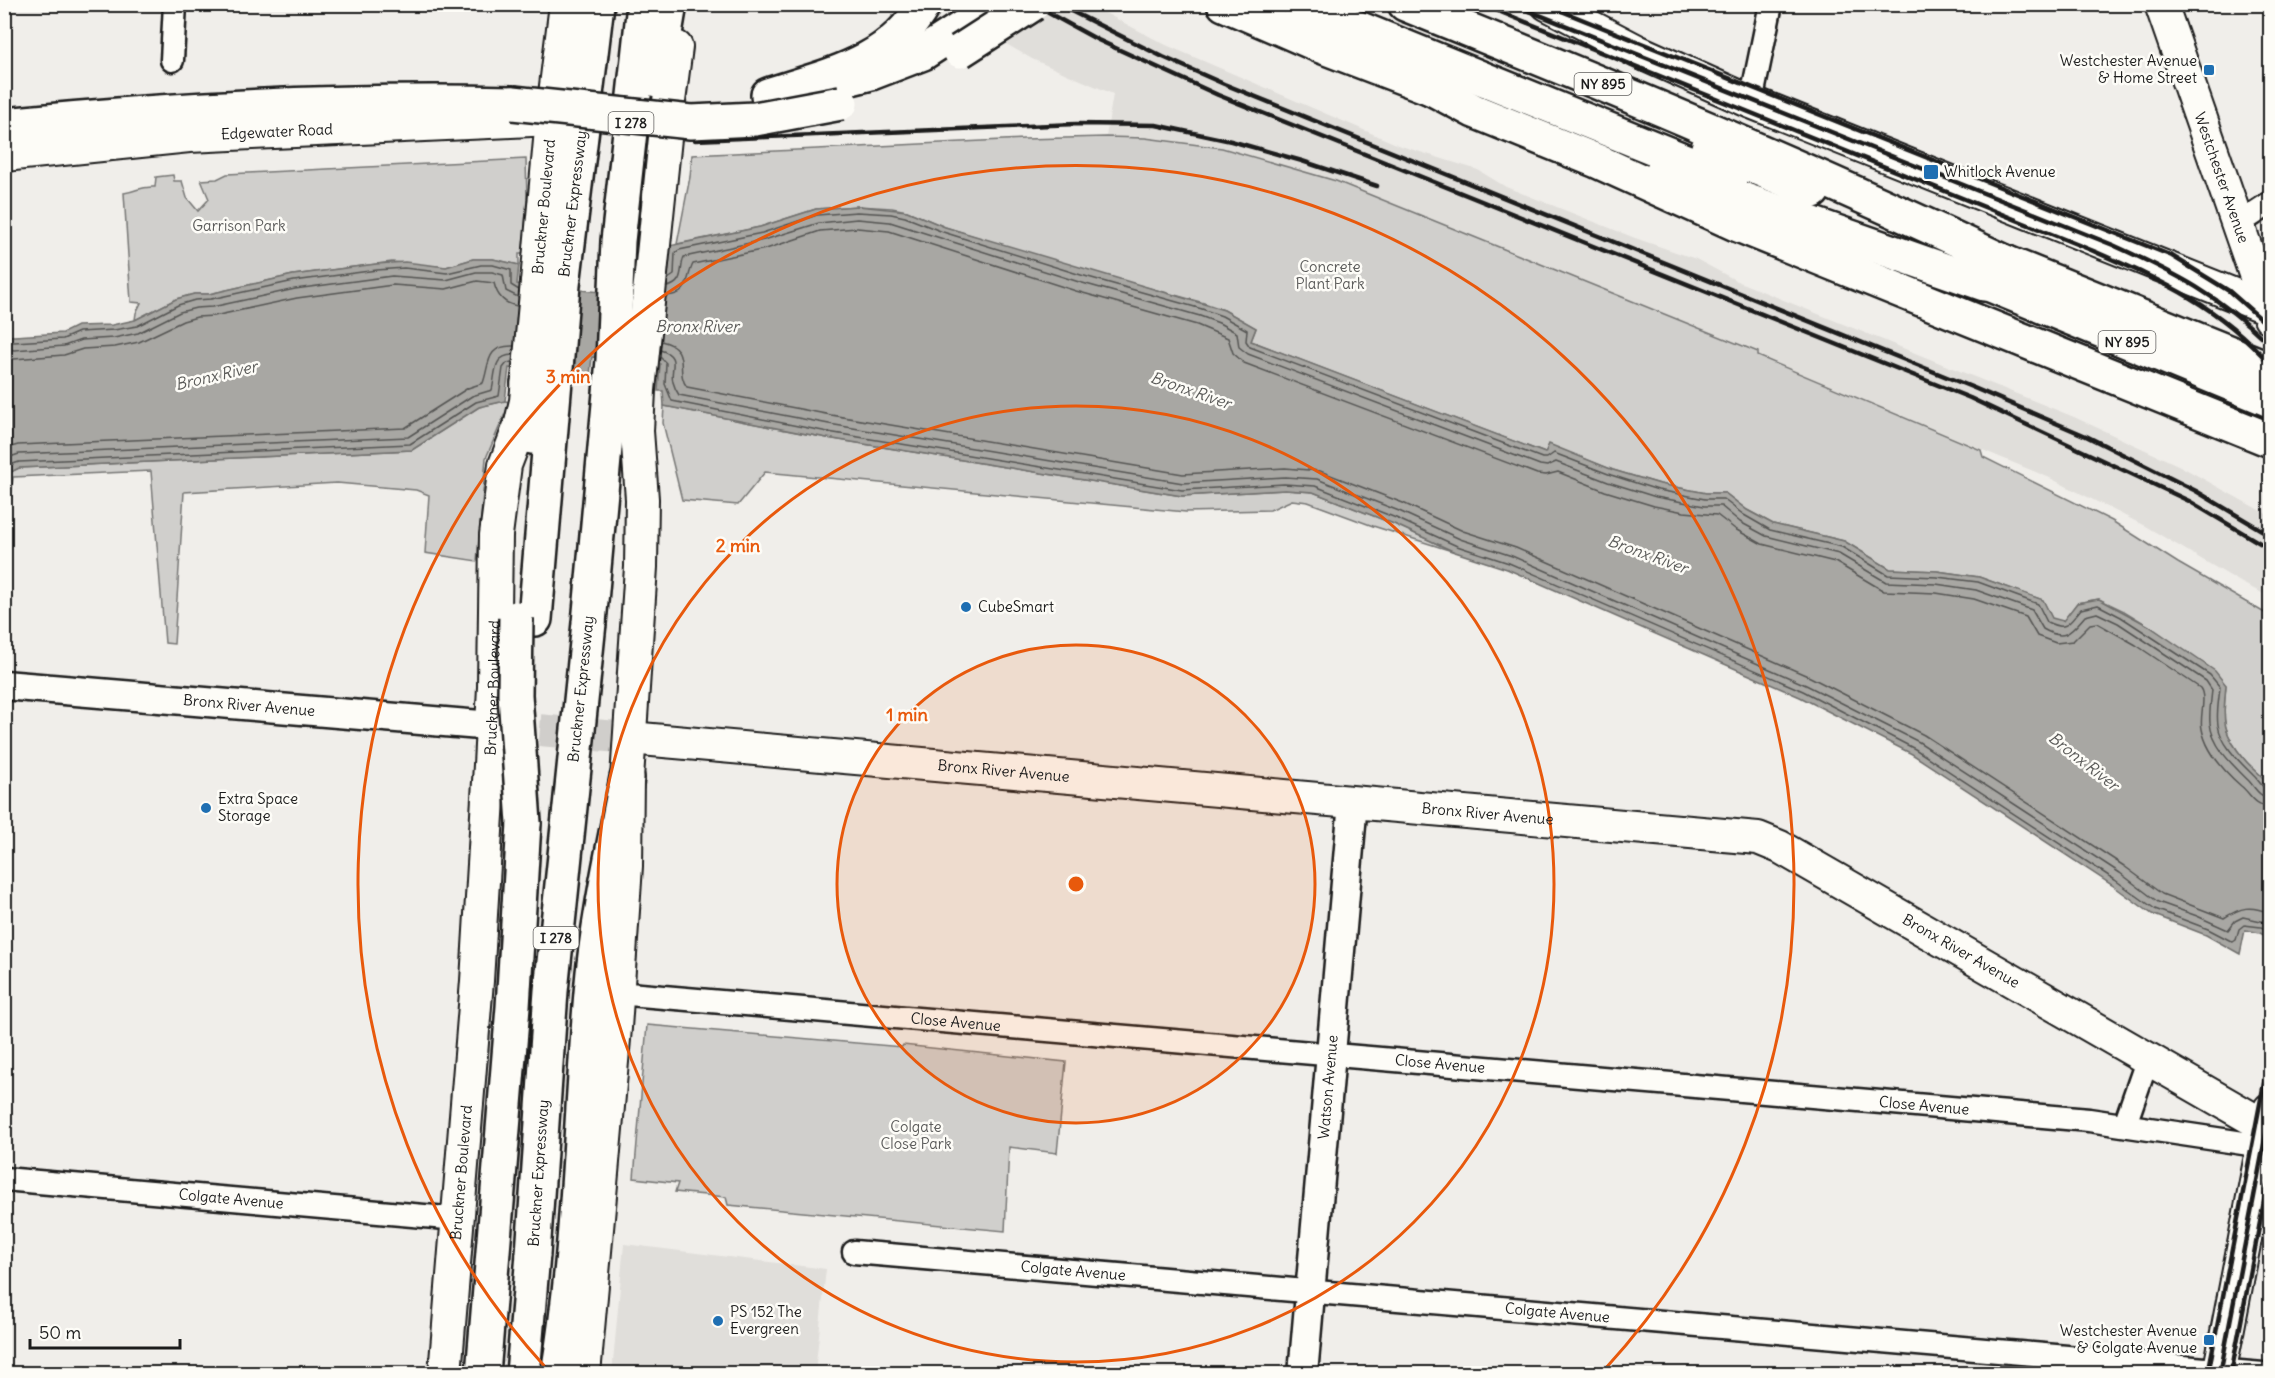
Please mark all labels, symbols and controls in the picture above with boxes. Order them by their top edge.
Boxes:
place label: Westchester Avenue & Home Street [2060,51,2197,87]
marker: Westchester Avenue & Home Street [2202,63,2216,77]
road number: NY 895 [1574,73,1632,95]
street label: Westchester Avenue [2190,110,2254,246]
road number: I 278 [608,112,654,134]
street label: Edgewater Road [220,119,334,143]
street label: Bruckner Expressway [554,129,591,278]
street label: Bruckner Boulevard [528,138,559,275]
place label: Whitlock Avenue [1944,162,2056,181]
marker: Whitlock Avenue [1922,163,1940,181]
park label: Garrison Park [192,216,286,235]
park label: Concrete Plant Park [1295,257,1365,293]
water label: Bronx River [655,316,741,336]
road number: NY 895 [2098,331,2156,353]
water label: Bronx River [173,355,261,394]
text: 3 min [546,365,591,388]
water label: Bronx River [1148,367,1236,414]
water label: Bronx River [1605,530,1693,579]
text: 2 min [716,534,761,557]
place label: CubeSmart [978,597,1054,616]
marker: CubeSmart [959,600,973,614]
street label: Bruckner Expressway [563,615,598,763]
street label: Bruckner Boulevard [481,620,504,756]
street label: Bronx River Avenue [182,690,316,720]
text: 1 min [886,703,928,726]
water label: Bronx River [2045,727,2125,796]
street label: Bronx River Avenue [937,755,1070,786]
place label: Extra Space Storage [218,789,298,825]
street label: Bronx River Avenue [1421,798,1554,829]
marker: Extra Space Storage [199,801,213,815]
centre of rings [1066,874,1086,894]
street label: Bronx River Avenue [1899,910,2023,992]
road number: I 278 [534,927,578,949]
street label: Close Avenue [910,1008,1002,1035]
street label: Watson Avenue [1314,1034,1342,1140]
street label: Close Avenue [1394,1050,1486,1077]
street label: Close Avenue [1878,1092,1970,1119]
street label: Bruckner Expressway [524,1099,553,1247]
street label: Bruckner Boulevard [446,1104,476,1241]
park label: Colgate Close Park [880,1117,952,1153]
street label: Colgate Avenue [178,1184,284,1213]
street label: Colgate Avenue [1020,1256,1127,1284]
street label: Colgate Avenue [1504,1298,1611,1326]
place label: PS 152 The Evergreen [730,1302,802,1338]
scale bar [30,1312,180,1350]
marker: PS 152 The Evergreen [711,1314,725,1328]
text: 50 m [39,1321,81,1344]
place label: Westchester Avenue & Colgate Avenue [2060,1321,2197,1357]
marker: Westchester Avenue & Colgate Avenue [2202,1333,2216,1347]

